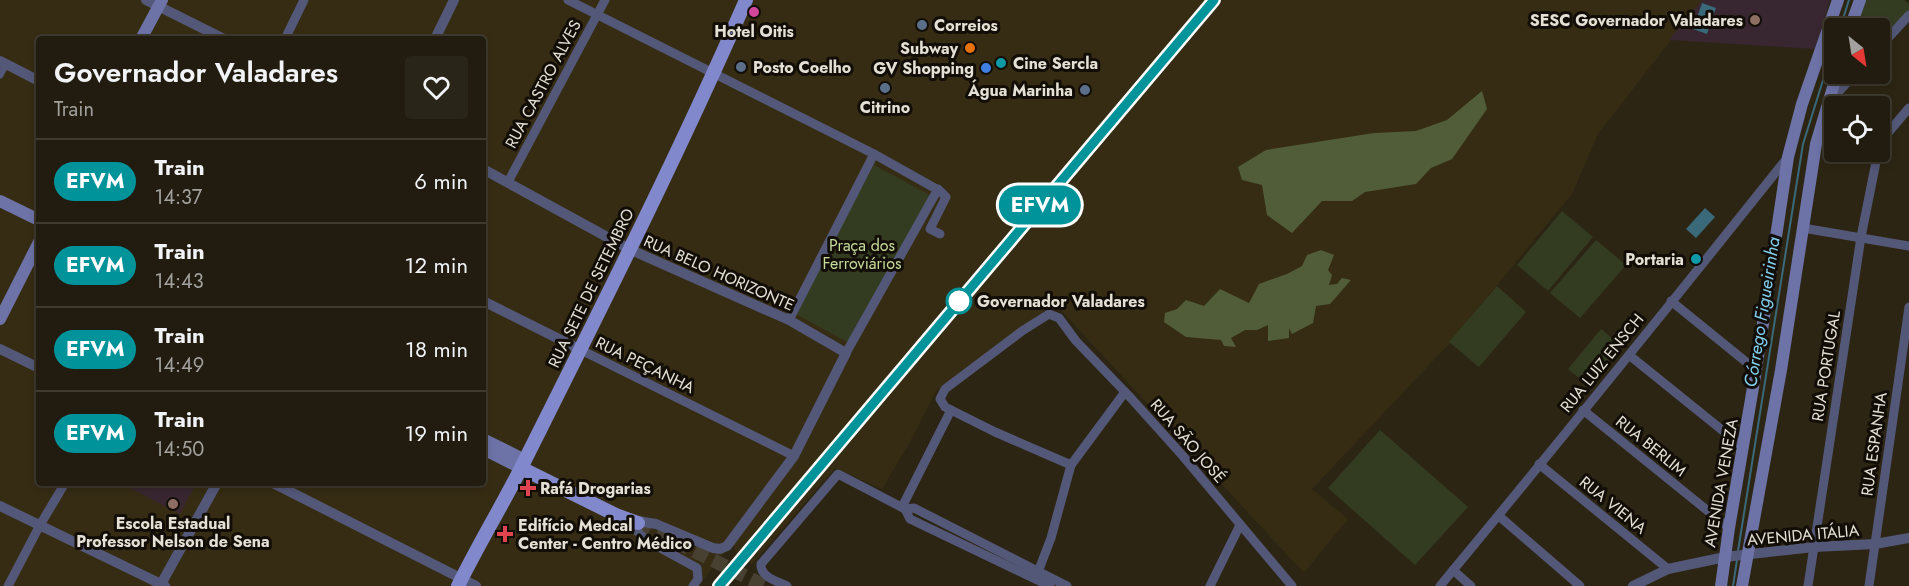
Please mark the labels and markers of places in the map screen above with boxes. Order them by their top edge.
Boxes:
marker: Hotel Oitis [747,5,761,19]
place label: SESC Governador Valadares [1530,9,1743,32]
marker: SESC Governador Valadares [1748,13,1762,27]
place label: Correios [934,14,998,37]
marker: Correios [915,18,929,32]
place label: Hotel Oitis [714,20,794,43]
place label: Subway [900,37,959,60]
marker: Subway [963,41,977,55]
place label: Cine Sercla [1013,52,1098,75]
place label: Posto Coelho [753,56,851,79]
marker: Cine Sercla [994,56,1008,70]
place label: GV Shopping [873,57,974,80]
marker: Posto Coelho [734,60,748,74]
marker: GV Shopping [979,61,993,75]
place label: Água Marinha [967,79,1073,102]
marker: Citrino [878,81,892,95]
marker: Água Marinha [1078,83,1092,97]
place label: Citrino [860,96,910,119]
place label: Portaria [1625,248,1684,271]
marker: Portaria [1689,252,1703,266]
marker: Governador Valadares [946,288,972,314]
place label: Governador Valadares [977,290,1145,313]
place label: Rafá Drogarias [540,477,651,500]
marker: Rafá Drogarias [521,481,535,495]
marker: Escola Estadual Professor Nelson de Sena [166,497,180,511]
place label: Escola Estadual Professor Nelson de Sena [76,512,270,553]
place label: Edifício Medcal Center - Centro Médico [518,514,692,555]
marker: Edifício Medcal Center - Centro Médico [496,525,514,543]

